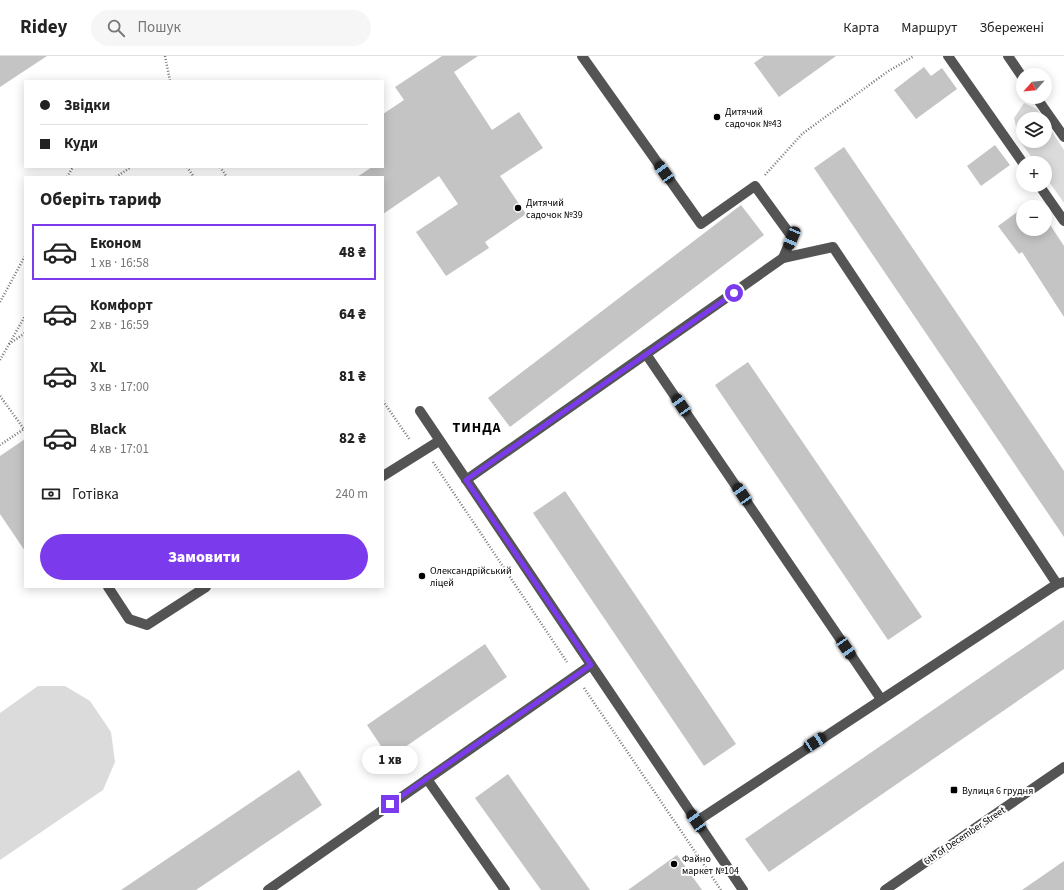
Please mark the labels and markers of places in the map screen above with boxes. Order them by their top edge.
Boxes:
place label: Дитячий садочок №43 [725,105,782,131]
marker: Дитячий садочок №43 [712,112,722,122]
place label: Дитячий садочок №39 [526,196,583,222]
marker: Дитячий садочок №39 [513,203,523,213]
place label: Олександрійський ліцей [430,564,512,590]
marker: Олександрійський ліцей [417,571,427,581]
place label: Вулиця 6 грудня [962,784,1033,798]
marker: Вулиця 6 грудня [949,785,959,795]
place label: Файно маркет №104 [682,852,739,878]
marker: Файно маркет №104 [669,859,679,869]

